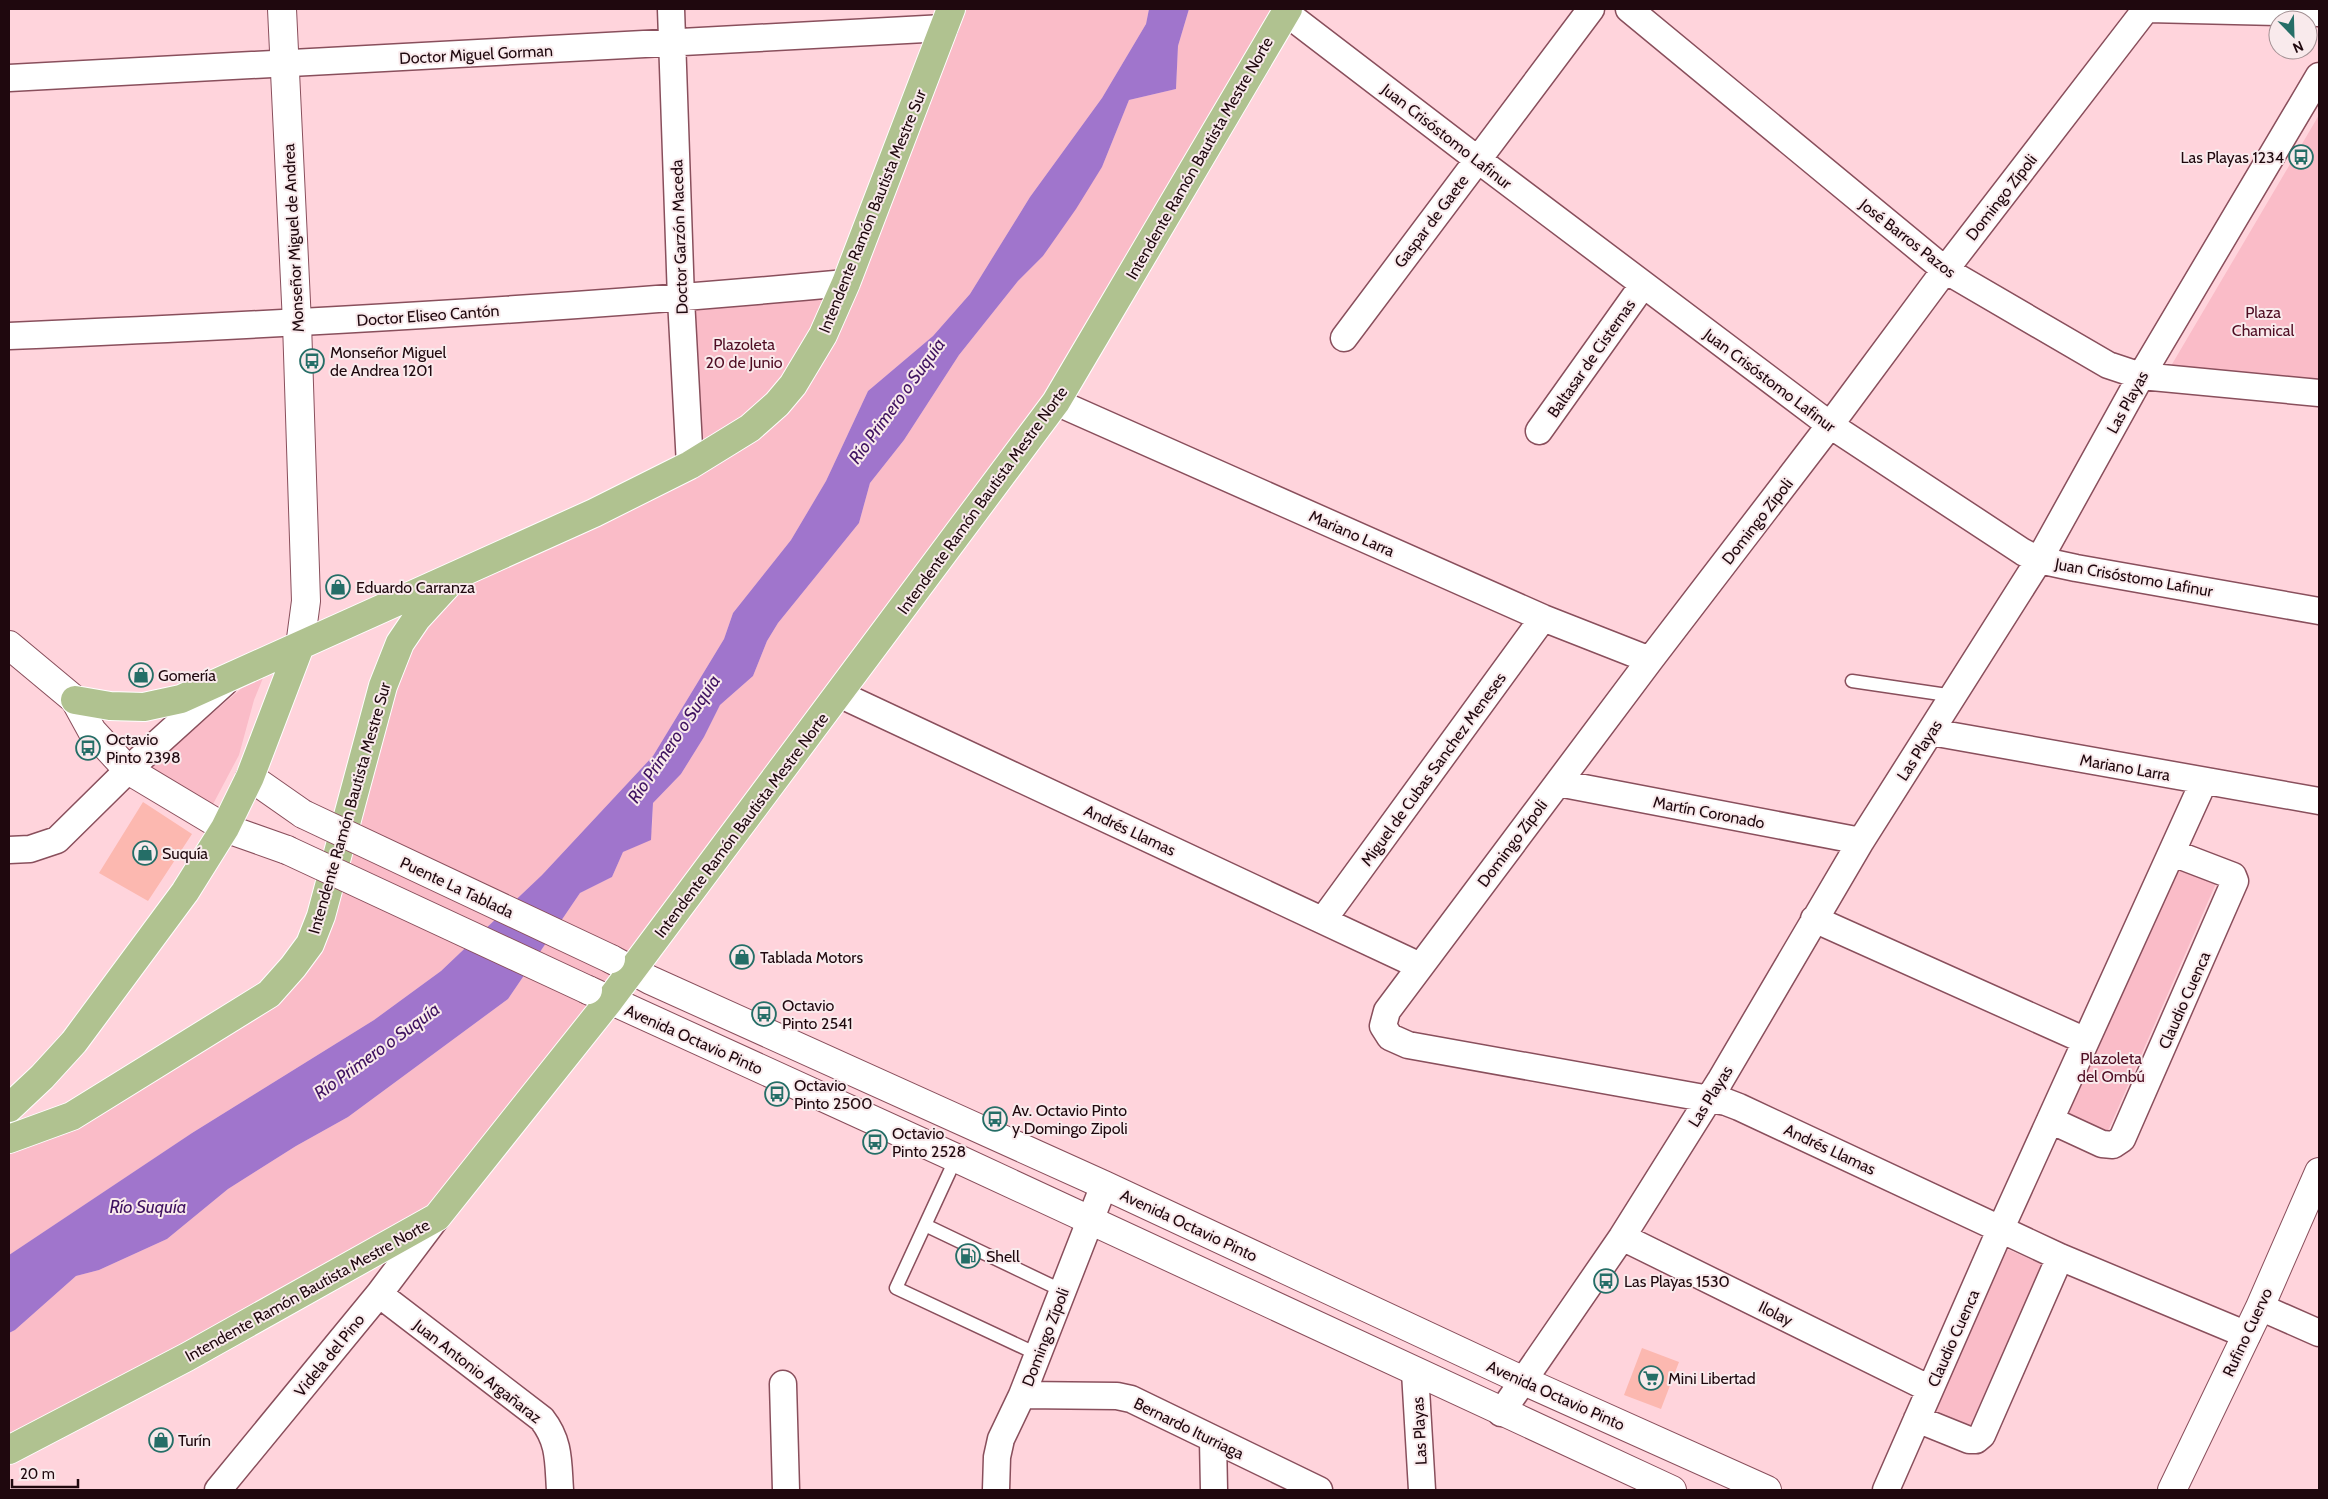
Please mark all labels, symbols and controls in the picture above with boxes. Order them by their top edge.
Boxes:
north arrow [2268,10,2318,60]
street label: Intendente Ramón Bautista Mestre Norte [1122,34,1277,283]
text: N [2290,37,2306,57]
street label: Doctor Miguel Gorman [399,41,553,68]
street label: Juan Crisóstomo Lafinur [1377,79,1516,194]
street label: Intendente Ramón Bautista Mestre Sur [815,86,930,336]
street label: Monseñor Miguel de Andrea [279,143,308,333]
bus stop icon: Las Playas 1234 [2288,144,2314,170]
place label: Las Playas 1234 [2180,148,2284,167]
street label: Domingo Zípoli [1962,150,2041,244]
street label: Doctor Garzón Maceda [667,159,692,315]
street label: Gaspar de Gaete [1390,171,1472,271]
street label: José Barros Pazos [1855,194,1960,282]
street label: Baltasar de Cisternas [1544,295,1640,421]
street label: Doctor Eliseo Cantón [356,301,500,330]
park label: Plaza Chamical [2232,303,2294,340]
street label: Juan Crisóstomo Lafinur [1699,324,1840,437]
water label: Río Primero o Suquía [844,334,950,468]
park label: Plazoleta 20 de Junio [705,335,783,372]
place label: Monseñor Miguel de Andrea 1201 [330,343,447,380]
bus stop icon: Monseñor Miguel de Andrea 1201 [299,348,325,374]
street label: Las Playas [2103,367,2153,437]
street label: Intendente Ramón Bautista Mestre Norte [893,383,1071,618]
street label: Domingo Zípoli [1718,474,1797,568]
street label: Mariano Larra [1306,506,1398,561]
street label: Juan Crisóstomo Lafinur [2052,554,2215,601]
shop icon: Eduardo Carranza [325,574,351,600]
place label: Eduardo Carranza [356,578,475,597]
shop icon: Gomería [128,662,154,688]
place label: Gomería [158,666,216,685]
street label: Miguel de Cubas Sanchez Meneses [1357,669,1510,870]
water label: Río Primero o Suquía [623,671,725,807]
street label: Intendente Ramón Bautista Mestre Sur [304,679,395,936]
street label: Intendente Ramón Bautista Mestre Norte [651,709,832,941]
street label: Las Playas [1893,716,1946,784]
place label: Octavio Pinto 2398 [106,730,181,767]
bus stop icon: Octavio Pinto 2398 [75,735,101,761]
street label: Mariano Larra [2078,750,2172,785]
street label: Martín Coronado [1651,792,1767,833]
street label: Domingo Zípoli [1474,796,1551,891]
street label: Andrés Llamas [1081,801,1179,860]
shop icon: Suquía [132,840,158,866]
place label: Suquía [162,844,208,863]
street label: Puente La Tablada [397,853,517,922]
shop icon: Tablada Motors [729,944,755,970]
place label: Tablada Motors [760,948,863,967]
street label: Claudio Cuenca [2155,948,2215,1052]
place label: Octavio Pinto 2541 [782,996,853,1033]
water label: Río Primero o Suquía [310,998,444,1104]
street label: Avenida Octavio Pinto [622,1000,766,1079]
bus stop icon: Octavio Pinto 2541 [751,1001,777,1027]
park label: Plazoleta del Ombú [2077,1049,2145,1086]
street label: Las Playas [1684,1062,1737,1130]
place label: Octavio Pinto 2500 [794,1076,872,1113]
bus stop icon: Octavio Pinto 2500 [764,1081,790,1107]
place label: Av. Octavio Pinto y Domingo Zipoli [1012,1101,1128,1138]
bus stop icon: Av. Octavio Pinto y Domingo Zipoli [982,1106,1008,1132]
street label: Andrés Llamas [1781,1120,1879,1179]
place label: Octavio Pinto 2528 [892,1124,966,1161]
bus stop icon: Octavio Pinto 2528 [862,1129,888,1155]
street label: Avenida Octavio Pinto [1117,1185,1261,1266]
water label: Río Suquía [109,1196,187,1218]
street label: Intendente Ramón Bautista Mestre Norte [182,1215,433,1366]
fuel station icon: Shell [955,1243,981,1269]
place label: Shell [986,1247,1020,1266]
bus stop icon: Las Playas 1530 [1593,1268,1619,1294]
place label: Las Playas 1530 [1624,1272,1730,1291]
street label: Domingo Zípoli [1018,1285,1073,1389]
street label: Rufino Cuervo [2219,1285,2276,1380]
street label: Claudio Cuenca [1924,1286,1984,1390]
street label: Ilolay [1756,1297,1796,1330]
street label: Videla del Pino [290,1310,369,1400]
street label: Juan Antonio Argañaraz [409,1315,546,1428]
street label: Avenida Octavio Pinto [1484,1356,1628,1435]
supermarket icon: Mini Libertad [1638,1365,1664,1391]
place label: Mini Libertad [1668,1369,1756,1388]
street label: Bernardo Iturriaga [1131,1394,1247,1463]
street label: Las Playas [1408,1396,1431,1466]
shop icon: Turín [148,1427,174,1453]
place label: Turín [178,1431,211,1450]
scale bar [12,1456,79,1488]
text: 20 m [20,1465,55,1483]

